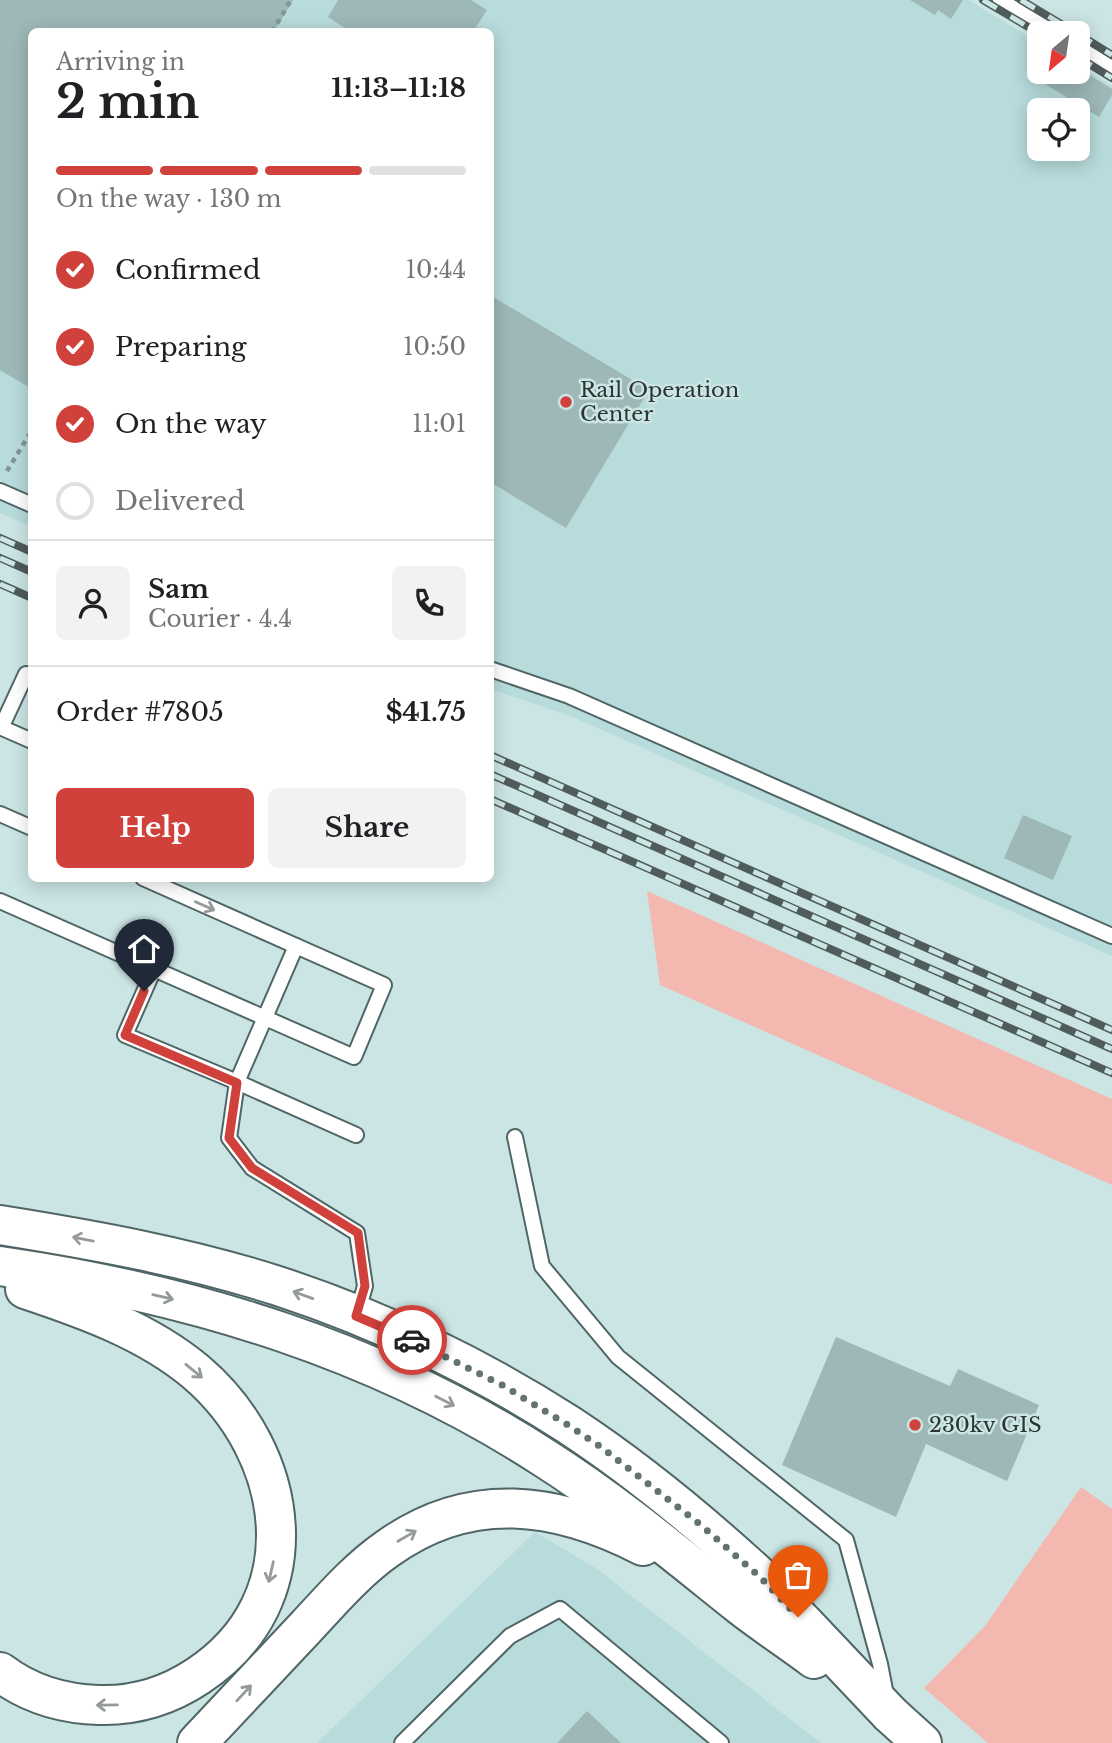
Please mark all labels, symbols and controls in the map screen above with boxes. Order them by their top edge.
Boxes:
north arrow [1027,21,1090,84]
map controls [1027,21,1090,161]
text: Arriving in [56,48,185,76]
text: 11:13–11:18 [331,72,466,104]
text: 2 min [56,73,199,130]
button: locate [1027,98,1090,161]
text: On the way · 130 m [56,185,281,213]
icon: check [56,251,94,289]
text: Confirmed [115,254,260,286]
text: 10:44 [406,256,466,284]
icon: check [56,328,94,366]
text: Preparing [115,331,247,363]
text: 10:50 [403,333,466,361]
place label: Rail Operation Center [580,377,739,427]
marker: Rail Operation Center [558,394,574,410]
icon: check [56,405,94,443]
text: On the way [115,408,267,440]
text: 11:01 [412,410,466,438]
text: Delivered [115,485,245,517]
button: person [56,566,130,640]
button: phone [392,566,466,640]
text: Sam [148,573,209,605]
text: Courier · 4.4 [148,605,292,633]
text: Order #7805 [56,696,224,728]
text: $41.75 [386,696,466,728]
button: Help [56,788,254,868]
button: Share [268,788,466,868]
one-way arrow [194,900,216,913]
pin [114,919,174,991]
icon: home [125,930,163,968]
one-way arrow [72,1231,95,1245]
one-way arrow [292,1288,314,1301]
one-way arrow [151,1291,174,1304]
courier [377,1305,447,1375]
icon: car [393,1321,431,1359]
one-way arrow [184,1363,202,1379]
one-way arrow [434,1394,455,1408]
place label: 230kv GIS [929,1412,1042,1438]
marker: 230kv GIS [907,1417,923,1433]
one-way arrow [397,1529,417,1543]
pin [768,1545,828,1617]
icon: bag [779,1556,817,1594]
one-way arrow [264,1560,277,1583]
one-way arrow [236,1684,252,1702]
one-way arrow [96,1698,119,1712]

